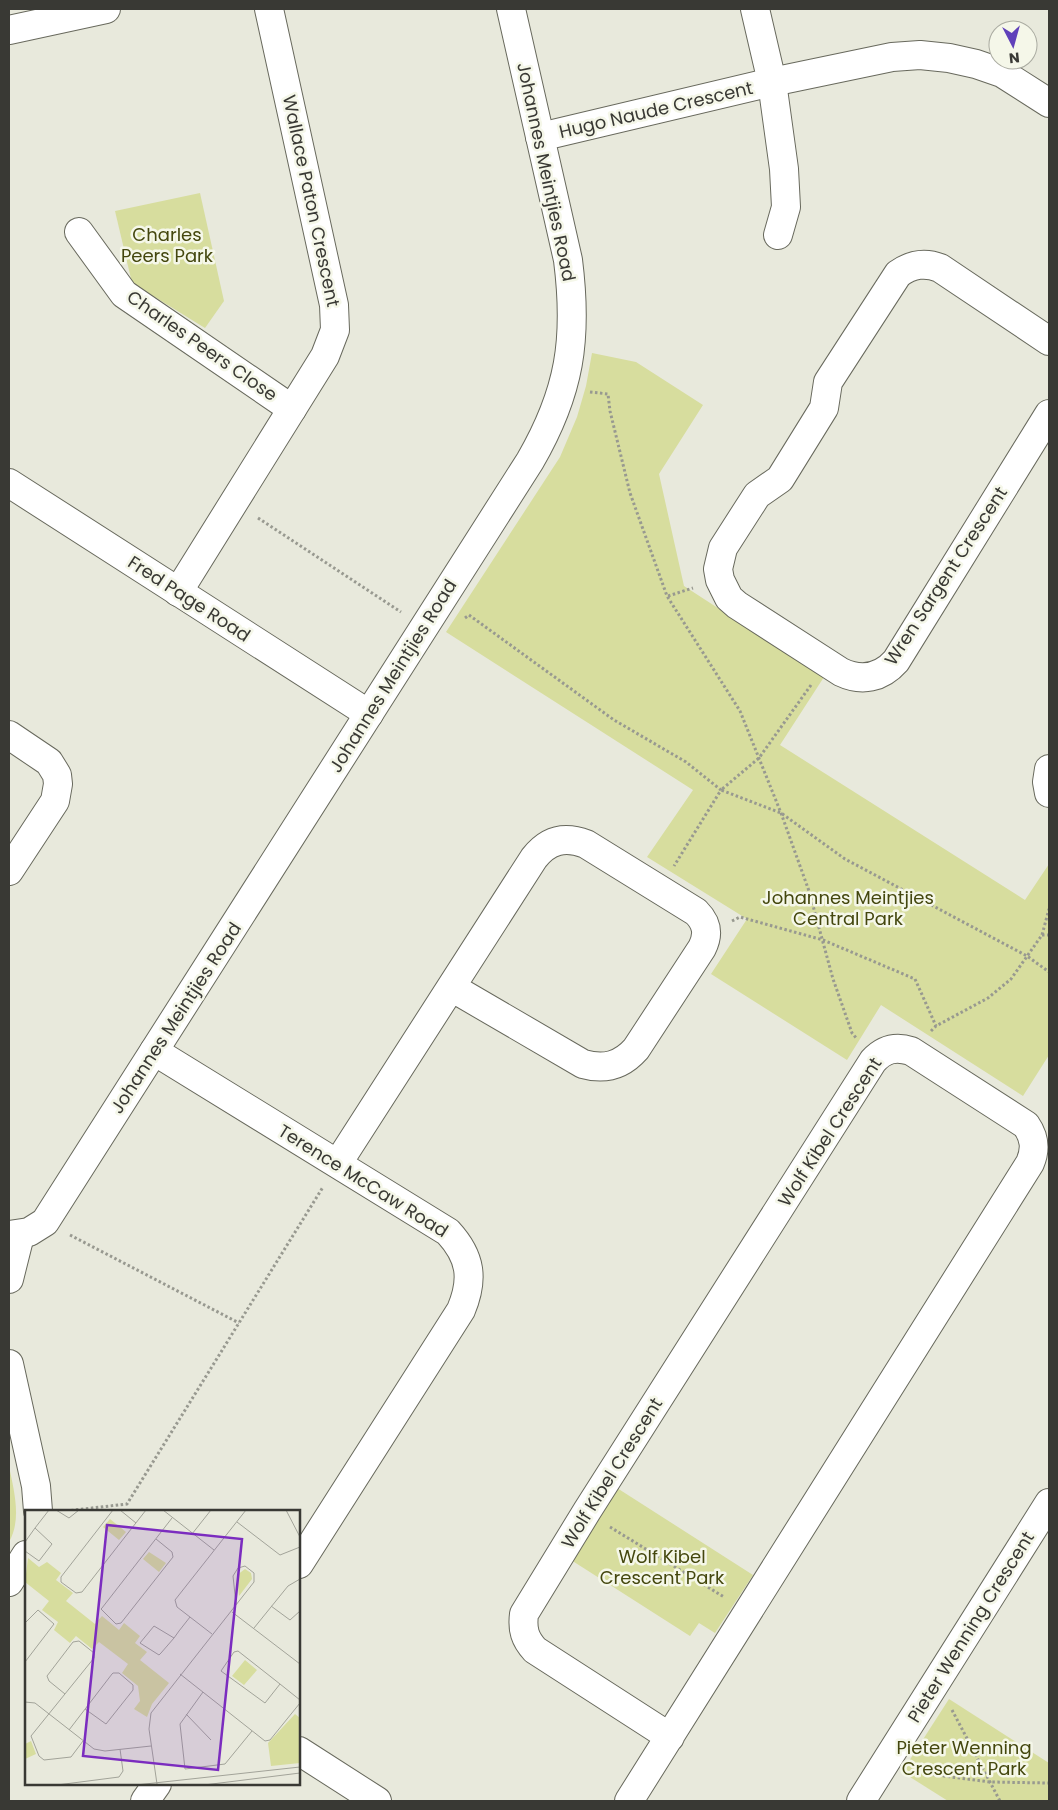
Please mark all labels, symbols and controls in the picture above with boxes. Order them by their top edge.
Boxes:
north arrow [988,20,1038,70]
text: N [1008,47,1021,68]
street label: Johannes Meintjies Road [511,60,582,284]
street label: Hugo Naude Crescent [556,75,755,144]
street label: Wallace Paton Crescent [277,93,346,309]
park label: Charles Peers Park [121,222,214,268]
street label: Charles Peers Close [122,284,282,407]
street label: Wren Sargent Crescent [878,481,1013,670]
street label: Fred Page Road [123,550,255,648]
street label: Johannes Meintjies Road [323,574,462,777]
park label: Johannes Meintjies Central Park [762,885,934,931]
street label: Johannes Meintjies Road [104,917,247,1118]
street label: Wolf Kibel Crescent [772,1052,887,1211]
street label: Terence McCaw Road [274,1118,453,1243]
street label: Wolf Kibel Crescent [555,1393,668,1553]
inset map [25,1510,300,1785]
street label: Pieter Wenning Crescent [901,1526,1040,1727]
park label: Wolf Kibel Crescent Park [600,1544,725,1590]
park label: Pieter Wenning Crescent Park [896,1735,1032,1781]

